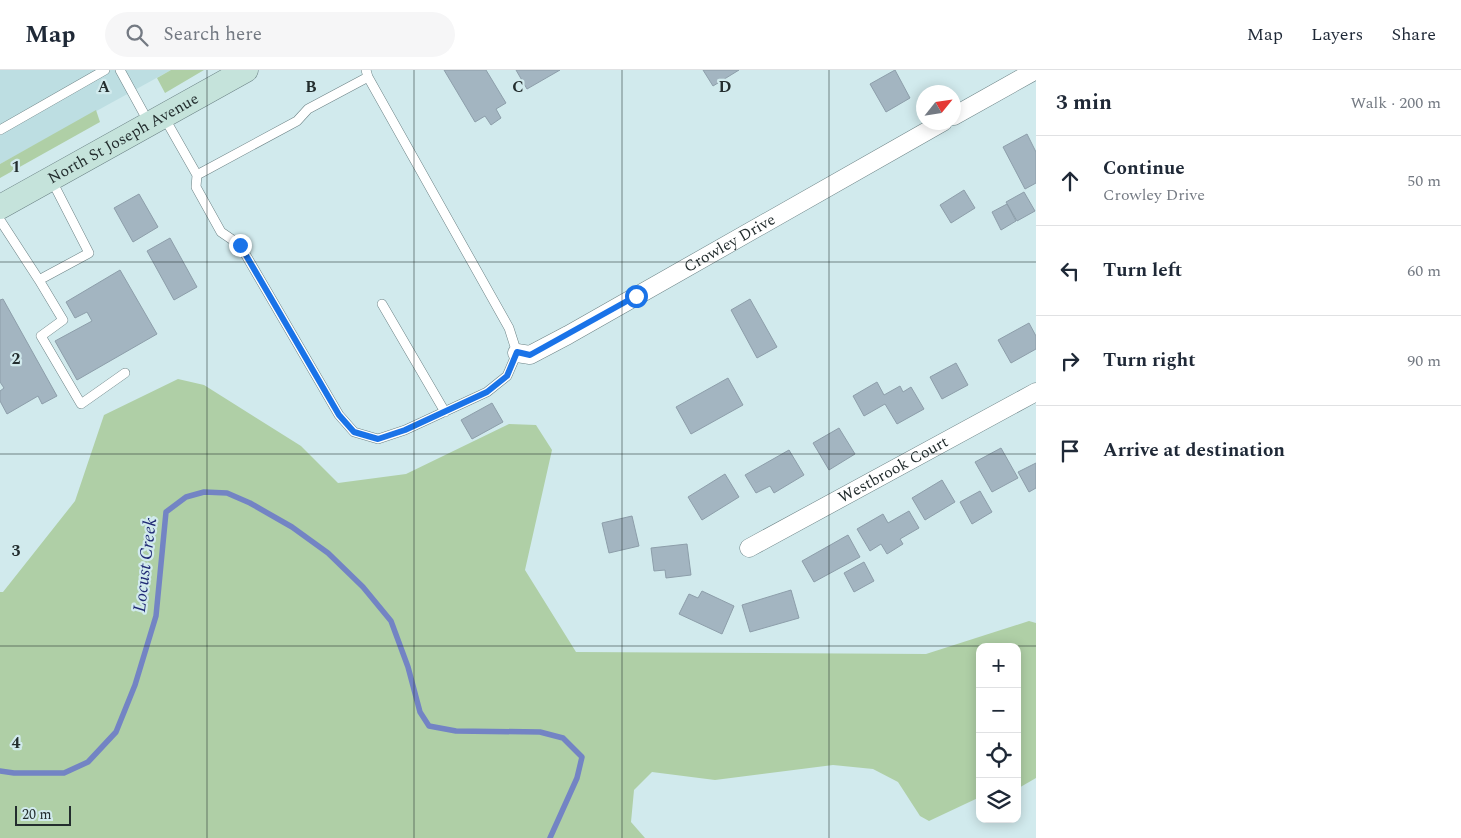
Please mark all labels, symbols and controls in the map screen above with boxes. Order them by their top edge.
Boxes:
search box [105,12,455,57]
text: Map [25,17,75,53]
text: Search here [163,20,262,49]
icon: search [123,21,151,49]
text: Map [1247,21,1283,48]
text: Layers [1311,21,1363,48]
text: Share [1391,21,1436,48]
text: A [98,75,111,99]
text: B [305,75,317,99]
text: C [512,75,524,99]
text: D [719,75,732,99]
north arrow [916,85,961,130]
street label: North St Joseph Avenue [43,87,203,190]
text: 3 min [1056,87,1112,119]
text: Walk · 200 m [1350,91,1441,115]
text: Continue [1103,154,1185,183]
text: 1 [12,155,20,179]
icon: ahead [1056,167,1084,195]
text: 50 m [1407,169,1441,193]
text: Crowley Drive [1103,183,1205,207]
street label: Crowley Drive [679,208,780,279]
route end [229,234,252,257]
text: Turn left [1103,256,1182,285]
icon: left [1056,257,1084,285]
text: 60 m [1407,259,1441,283]
route start [625,285,648,308]
text: Turn right [1103,346,1196,375]
text: 2 [12,347,21,371]
icon: right [1056,347,1084,375]
text: 90 m [1407,349,1441,373]
street label: Westbrook Court [834,430,953,509]
text: Arrive at destination [1103,436,1285,465]
icon: arrive [1056,437,1084,465]
water label: Locust Creek [126,516,164,614]
text: 3 [12,539,21,563]
map controls [976,643,1021,823]
button: + [976,643,1021,688]
button: − [976,688,1021,733]
text: 4 [12,731,21,755]
button: locate [976,733,1021,778]
button: layers [976,778,1021,823]
scale bar [15,803,71,826]
text: 20 m [22,804,52,825]

